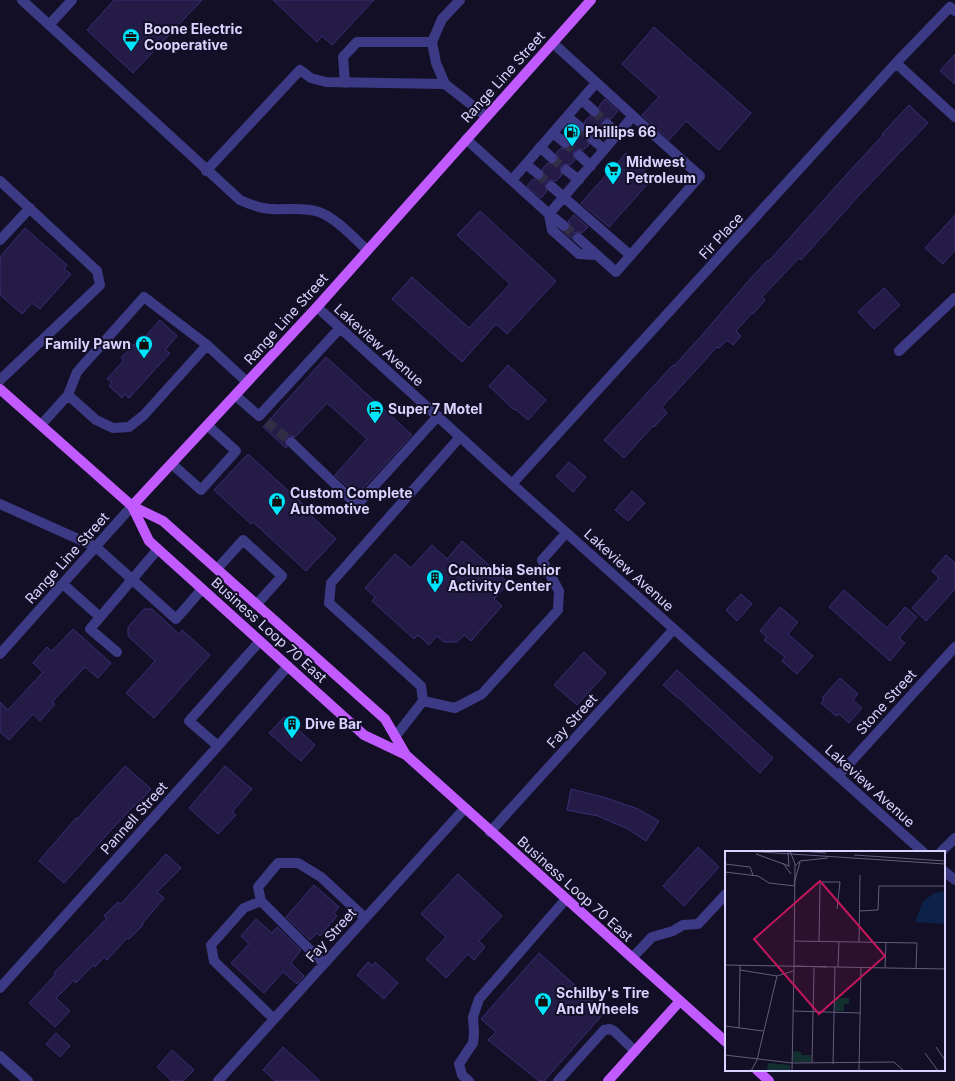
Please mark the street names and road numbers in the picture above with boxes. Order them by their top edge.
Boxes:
street label: Range Line Street [457,27,548,126]
street label: Fir Place [695,209,746,262]
street label: Range Line Street [240,269,331,368]
street label: Lakeview Avenue [331,300,428,389]
street label: Range Line Street [21,508,112,607]
street label: Lakeview Avenue [581,525,678,614]
street label: Business Loop 70 East [208,573,331,686]
street label: Stone Street [852,665,920,738]
street label: Fay Street [543,690,601,751]
street label: Lakeview Avenue [822,741,919,830]
street label: Pannell Street [97,778,171,857]
street label: Business Loop 70 East [514,832,637,945]
street label: Fay Street [302,904,360,965]

